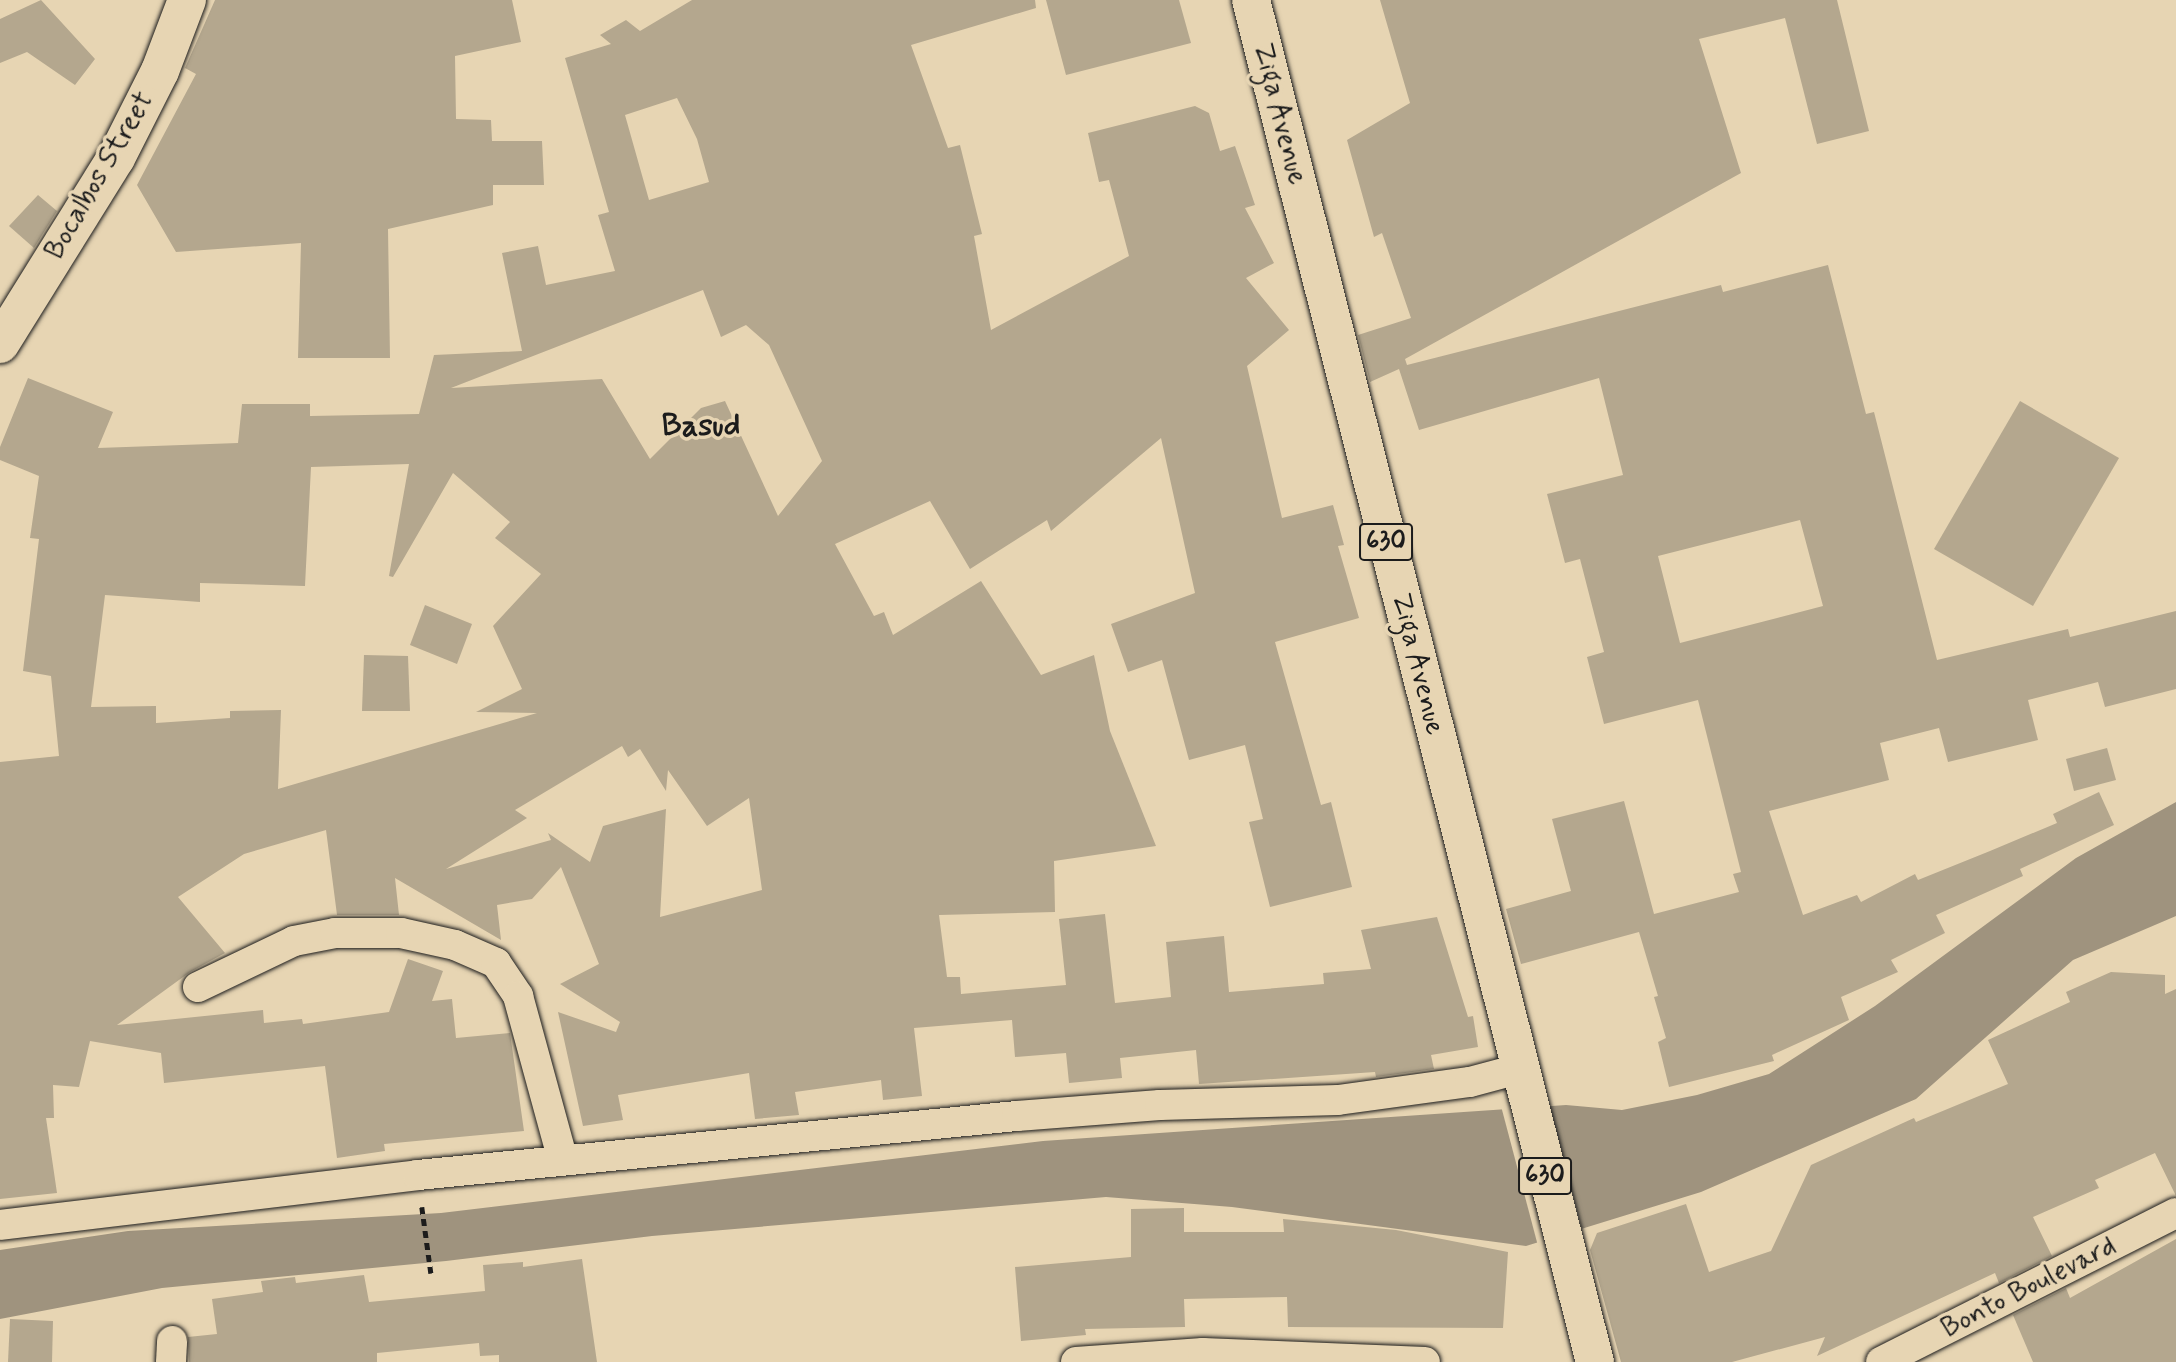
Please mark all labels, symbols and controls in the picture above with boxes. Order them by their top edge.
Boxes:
street label: Ziga Avenue [1245,37,1313,191]
street label: Bocalbos Street [39,87,161,265]
district label: Basud [662,407,740,445]
road number: 630 [1358,520,1414,564]
street label: Ziga Avenue [1383,587,1451,741]
road number: 630 [1517,1154,1573,1198]
street label: Bonto Boulevard [1938,1231,2120,1345]

